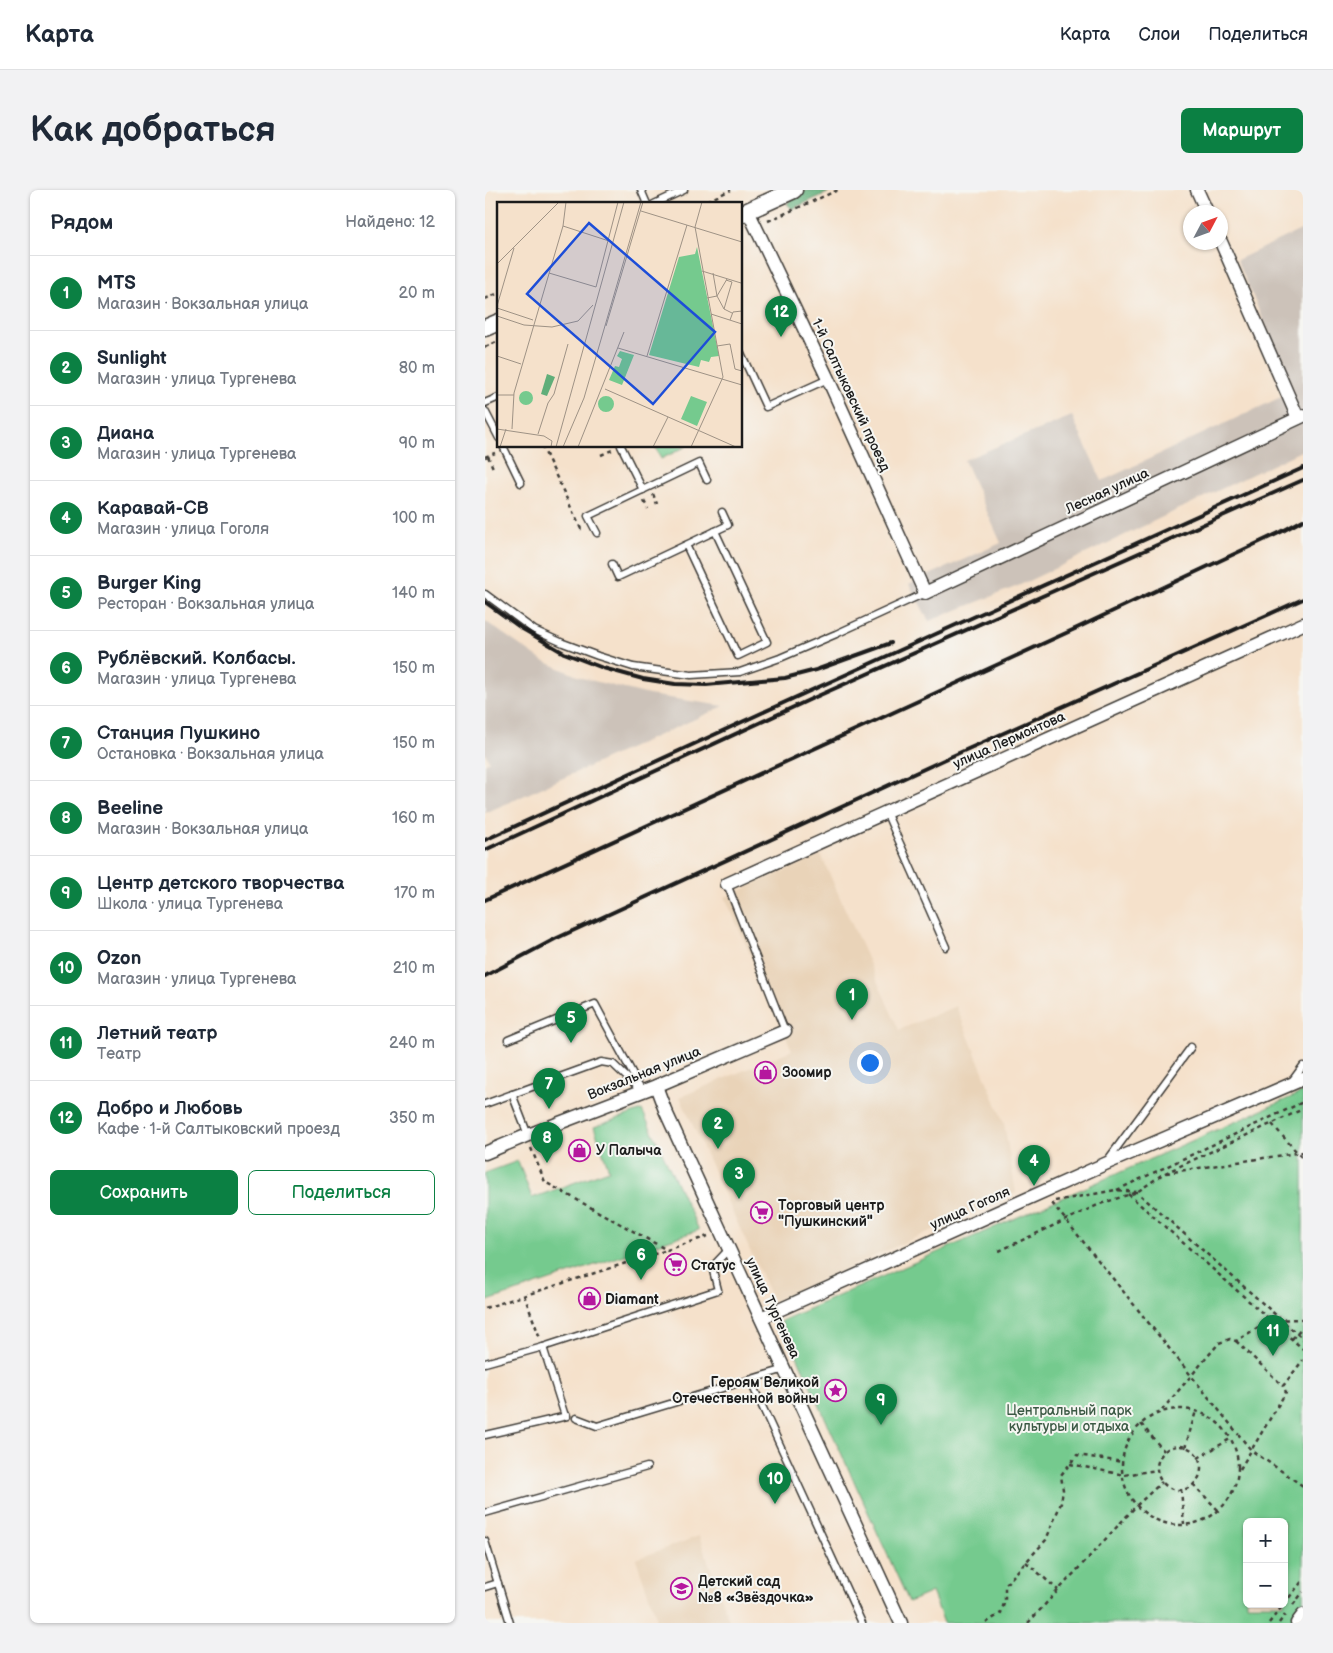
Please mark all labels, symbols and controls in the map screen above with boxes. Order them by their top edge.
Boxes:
text: Карта [25,20,94,49]
text: Карта [1060,24,1110,45]
text: Слои [1138,24,1180,45]
text: Поделиться [1208,24,1308,45]
button: Маршрут [1181,108,1303,153]
text: Как добраться [30,109,276,152]
inset map [497,202,743,448]
north arrow [1183,205,1228,250]
text: Рядом [50,210,113,235]
text: Найдено: 12 [345,213,435,232]
text: MTS [97,272,136,295]
text: 1 [63,284,69,303]
text: 20 m [399,284,435,303]
text: Магазин · Вокзальная улица [97,295,308,314]
pin: 12 [765,296,797,337]
street label: 1-й Салтыковский проезд [808,316,894,475]
text: Sunlight [97,347,167,370]
text: 2 [61,359,71,378]
text: 80 m [399,359,435,378]
text: Магазин · улица Тургенева [97,370,297,389]
text: Диана [97,422,154,445]
text: 3 [61,434,71,453]
text: 90 m [399,434,435,453]
text: Магазин · улица Тургенева [97,445,297,464]
street label: Лесная улица [1062,464,1152,518]
text: Каравай-СВ [97,497,209,520]
text: 4 [61,509,71,528]
text: 100 m [392,509,435,528]
text: Магазин · улица Гоголя [97,520,269,539]
text: Burger King [97,572,201,595]
text: 5 [61,584,71,603]
text: 140 m [392,584,435,603]
text: Ресторан · Вокзальная улица [97,595,315,614]
text: Рублёвский. Колбасы. [97,647,296,670]
text: 6 [61,659,71,678]
text: 150 m [393,659,435,678]
text: Магазин · улица Тургенева [97,670,297,689]
street label: улица Лермонтова [950,707,1068,772]
text: Станция Пушкино [97,722,260,745]
text: 7 [62,734,70,753]
text: 150 m [393,734,435,753]
text: Остановка · Вокзальная улица [97,745,324,764]
text: Beeline [97,797,163,820]
text: 8 [61,809,71,828]
text: 160 m [392,809,435,828]
text: Магазин · Вокзальная улица [97,820,308,839]
text: Центр детского творчества [97,872,344,895]
text: 9 [61,884,71,903]
text: 170 m [394,884,435,903]
text: Школа · улица Тургенева [97,895,283,914]
text: Ozon [97,947,141,970]
text: 10 [58,959,74,978]
text: 210 m [393,959,435,978]
text: Магазин · улица Тургенева [97,970,297,989]
pin: 1 [836,979,868,1020]
pin: 5 [555,1002,587,1043]
text: Летний театр [97,1022,218,1045]
text: 11 [59,1034,73,1053]
text: 240 m [389,1034,435,1053]
street label: Вокзальная улица [585,1042,703,1103]
text: Театр [97,1045,141,1064]
your location [857,1050,883,1076]
shop icon: Зоомир [754,1060,778,1084]
place label: Зоомир [782,1064,832,1081]
pin: 7 [533,1068,565,1109]
text: Добро и Любовь [97,1097,242,1120]
pin: 2 [702,1108,734,1149]
text: 12 [58,1109,74,1128]
text: 350 m [389,1109,435,1128]
text: Кафе · 1-й Салтыковский проезд [97,1120,340,1139]
pin: 8 [531,1122,563,1163]
shop icon: У Палыча [568,1138,592,1162]
place label: У Палыча [596,1142,662,1159]
pin: 4 [1018,1145,1050,1186]
pin: 3 [723,1158,755,1199]
button: Сохранить [50,1170,238,1215]
button: Поделиться [248,1170,435,1215]
street label: улица Гоголя [927,1183,1013,1233]
place label: Торговый центр "Пушкинский" [778,1197,885,1230]
supermarket icon: Торговый центр "Пушкинский" [750,1201,774,1225]
pin: 6 [625,1239,657,1280]
supermarket icon: Статус [663,1253,687,1277]
street label: улица Тургенева [742,1255,804,1362]
place label: Статус [691,1257,736,1274]
shop icon: Diamant [577,1287,601,1311]
place label: Diamant [605,1291,659,1308]
pin: 11 [1257,1315,1289,1356]
place label: Героям Великой Отечественной войны [672,1374,819,1407]
place icon: Героям Великой Отечественной войны [823,1378,847,1402]
pin: 9 [865,1384,897,1425]
park label: Центральный парк культуры и отдыха [1006,1402,1132,1435]
pin: 10 [759,1463,791,1504]
map controls [1243,1518,1288,1608]
button: + [1243,1518,1288,1563]
button: − [1243,1563,1288,1608]
place label: Детский сад №8 «Звёздочка» [698,1573,814,1606]
school or university icon: Детский сад №8 «Звёздочка» [670,1577,694,1601]

